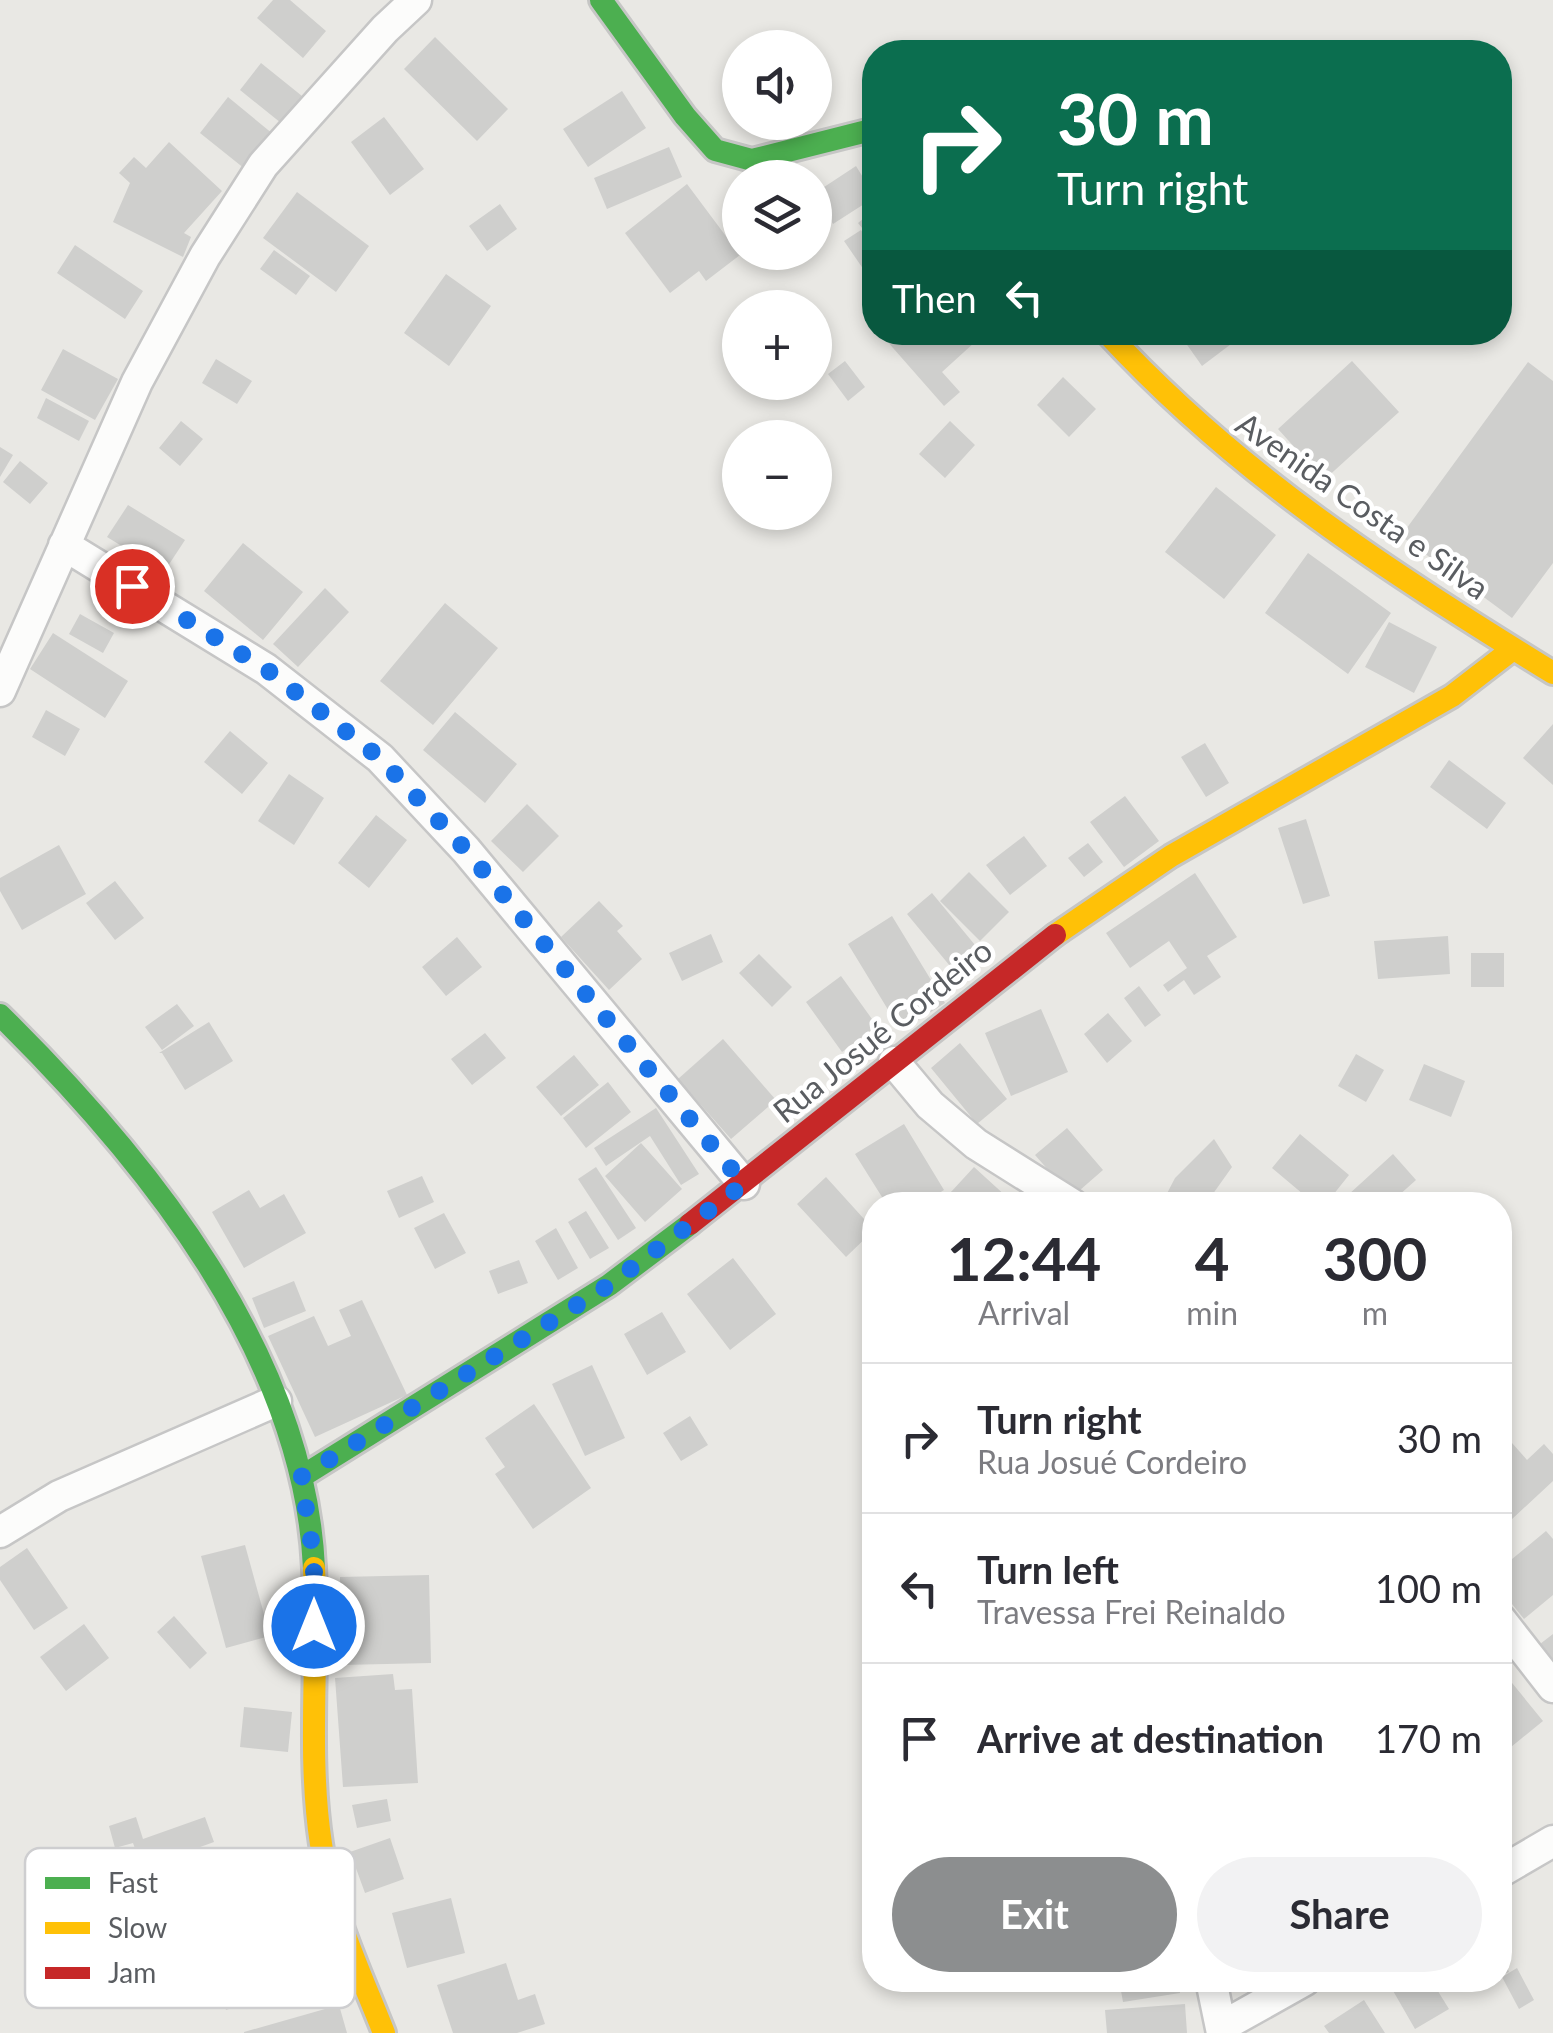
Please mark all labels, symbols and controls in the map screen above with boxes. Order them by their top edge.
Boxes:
map controls [722,30,832,530]
button: sound [722,30,832,140]
text: 30 m [1057,76,1214,160]
icon: right [892,80,1022,210]
button: layers [722,160,832,270]
text: Turn right [1057,161,1248,215]
icon: left [997,270,1052,325]
text: Then [892,275,977,321]
button: + [722,290,832,400]
street label: Avenida Costa e Silva [1229,403,1497,607]
button: − [722,420,832,530]
pin [90,544,175,629]
icon: arrive [105,559,160,614]
street label: Rua Josué Cordeiro [765,930,999,1130]
text: 12:44 [947,1222,1101,1294]
text: 4 [1195,1222,1230,1294]
text: 300 [1323,1222,1427,1294]
text: Arrival [978,1293,1070,1332]
text: min [1186,1293,1238,1332]
text: m [1362,1293,1388,1332]
text: Turn right [977,1396,1142,1442]
icon: right [892,1411,947,1466]
text: 30 m [1397,1415,1482,1461]
text: Rua Josué Cordeiro [977,1442,1247,1481]
text: Turn left [977,1546,1119,1592]
icon: left [892,1561,947,1616]
text: 100 m [1375,1565,1482,1611]
position arrow [262,1574,366,1678]
text: Travessa Frei Reinaldo [977,1592,1286,1631]
icon: arrive [892,1711,947,1766]
text: Arrive at destination [977,1715,1324,1761]
text: 170 m [1375,1715,1482,1761]
legend [25,1848,355,2008]
button: Exit [892,1857,1177,1972]
button: Share [1197,1857,1482,1972]
text: Fast [108,1865,158,1899]
text: Slow [108,1910,167,1944]
text: Jam [108,1955,156,1989]

